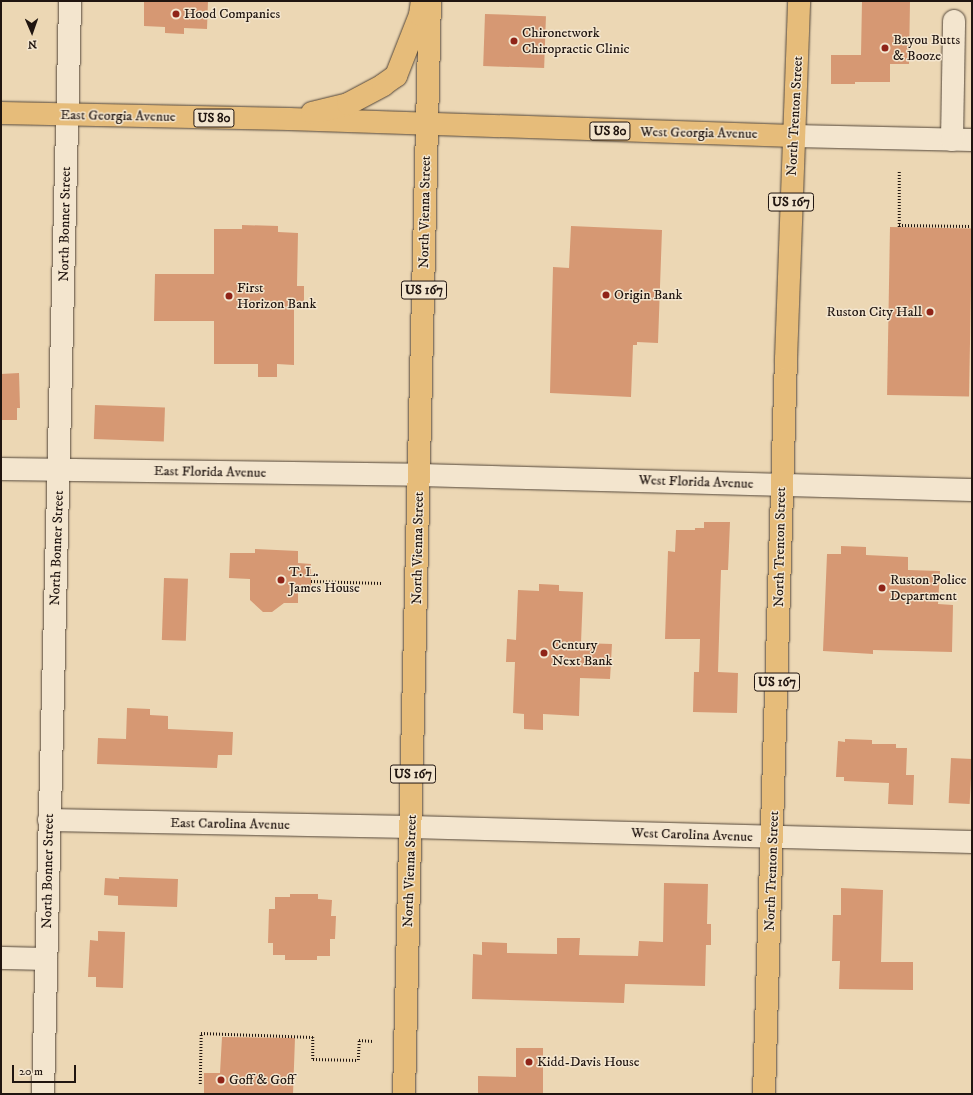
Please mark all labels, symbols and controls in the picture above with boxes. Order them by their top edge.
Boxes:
place label: Hood Companies [184,6,280,22]
marker: Hood Companies [171,9,181,19]
north arrow [12,12,52,52]
place label: Chironetwork Chiropractic Clinic [522,25,630,58]
place label: Bayou Butts & Booze [893,32,960,64]
marker: Chironetwork Chiropractic Clinic [509,36,519,46]
text: N [28,37,37,51]
marker: Bayou Butts & Booze [880,43,890,53]
street label: North Trenton Street [783,56,807,176]
street label: East Georgia Avenue [60,107,176,125]
road number: US 80 [193,107,235,129]
road number: US 80 [589,120,631,142]
street label: West Georgia Avenue [640,124,758,142]
street label: North Vienna Street [416,155,434,269]
street label: North Bonner Street [56,166,74,282]
road number: US 167 [767,191,815,213]
road number: US 167 [400,279,448,301]
place label: First Horizon Bank [237,280,316,312]
place label: Origin Bank [614,287,683,303]
marker: Origin Bank [601,290,611,300]
marker: First Horizon Bank [224,291,234,301]
place label: Ruston City Hall [827,304,922,320]
marker: Ruston City Hall [925,307,935,317]
street label: East Florida Avenue [154,463,266,481]
street label: West Florida Avenue [638,472,754,492]
street label: North Trenton Street [771,487,789,607]
street label: North Bonner Street [47,490,67,606]
street label: North Vienna Street [409,491,427,605]
place label: T. L. James House [289,564,360,596]
place label: Ruston Police Department [890,572,967,604]
marker: T. L. James House [276,575,286,585]
marker: Ruston Police Department [877,583,887,593]
place label: Century Next Bank [552,637,612,670]
marker: Century Next Bank [539,648,549,658]
road number: US 167 [753,671,801,693]
road number: US 167 [389,763,437,785]
street label: North Trenton Street [762,811,782,931]
street label: North Bonner Street [39,813,57,929]
street label: North Vienna Street [400,814,420,928]
street label: East Carolina Avenue [170,815,290,833]
street label: West Carolina Avenue [631,824,753,846]
place label: Kidd-Davis House [537,1054,639,1070]
scale bar [14,1057,78,1083]
marker: Kidd-Davis House [524,1057,534,1067]
text: 20 m [19,1064,43,1079]
place label: Goff & Goff [229,1072,295,1088]
marker: Goff & Goff [216,1075,226,1085]

